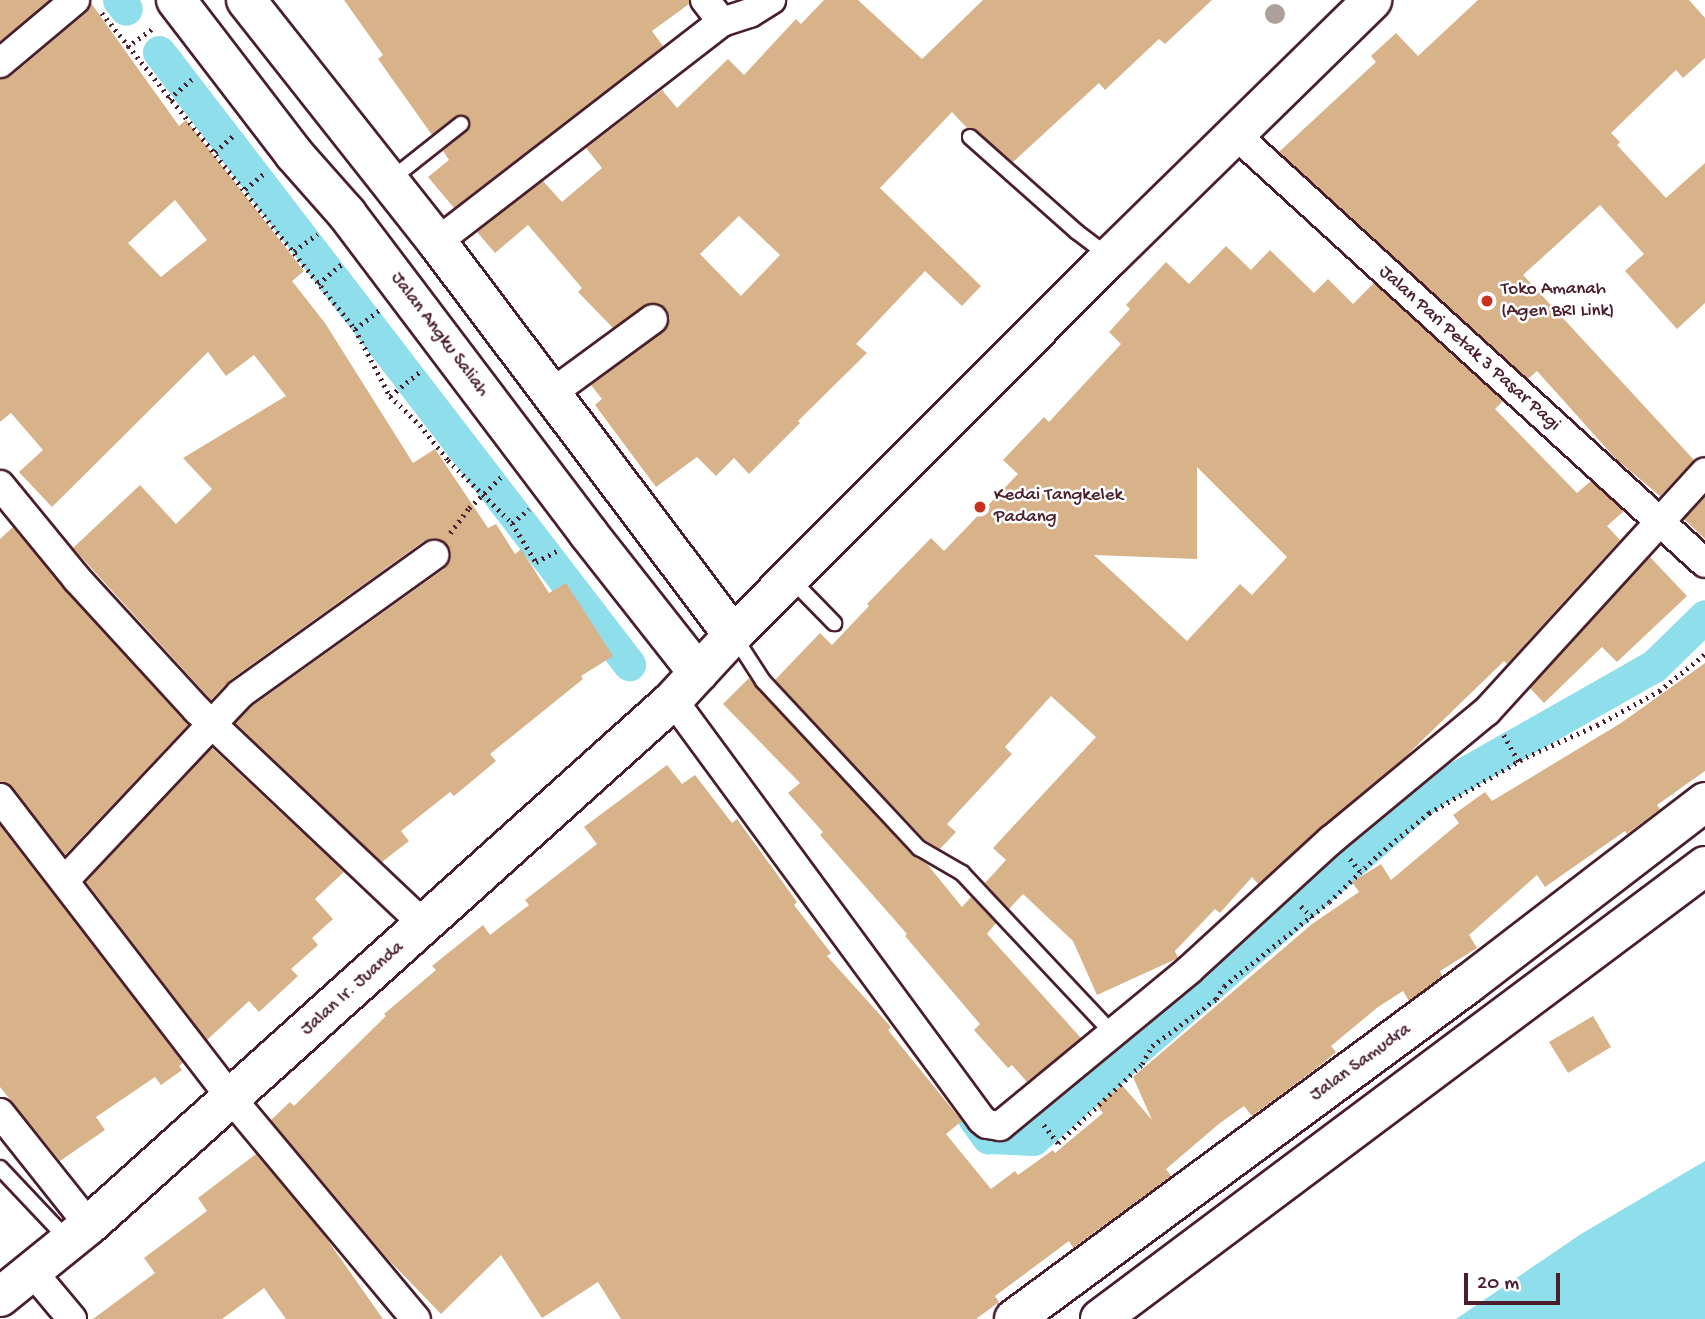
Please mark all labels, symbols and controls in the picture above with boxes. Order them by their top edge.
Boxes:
street label: Jalan Pari Petak 3 Pasar Pagi [1373,261,1565,437]
street label: Jalan Angku Saliah [385,268,493,402]
place label: Toko Amanah (Agen BRI Link) [1501,279,1614,323]
marker: Toko Amanah (Agen BRI Link) [1479,293,1495,309]
place label: Kedai Tangkelek Padang [994,485,1123,529]
marker: Kedai Tangkelek Padang [972,499,988,515]
street label: Jalan Ir. Juanda [297,937,409,1041]
street label: Jalan Samudra [1306,1019,1416,1107]
scale bar [1467,1260,1563,1304]
text: 20 m [1477,1272,1519,1297]

